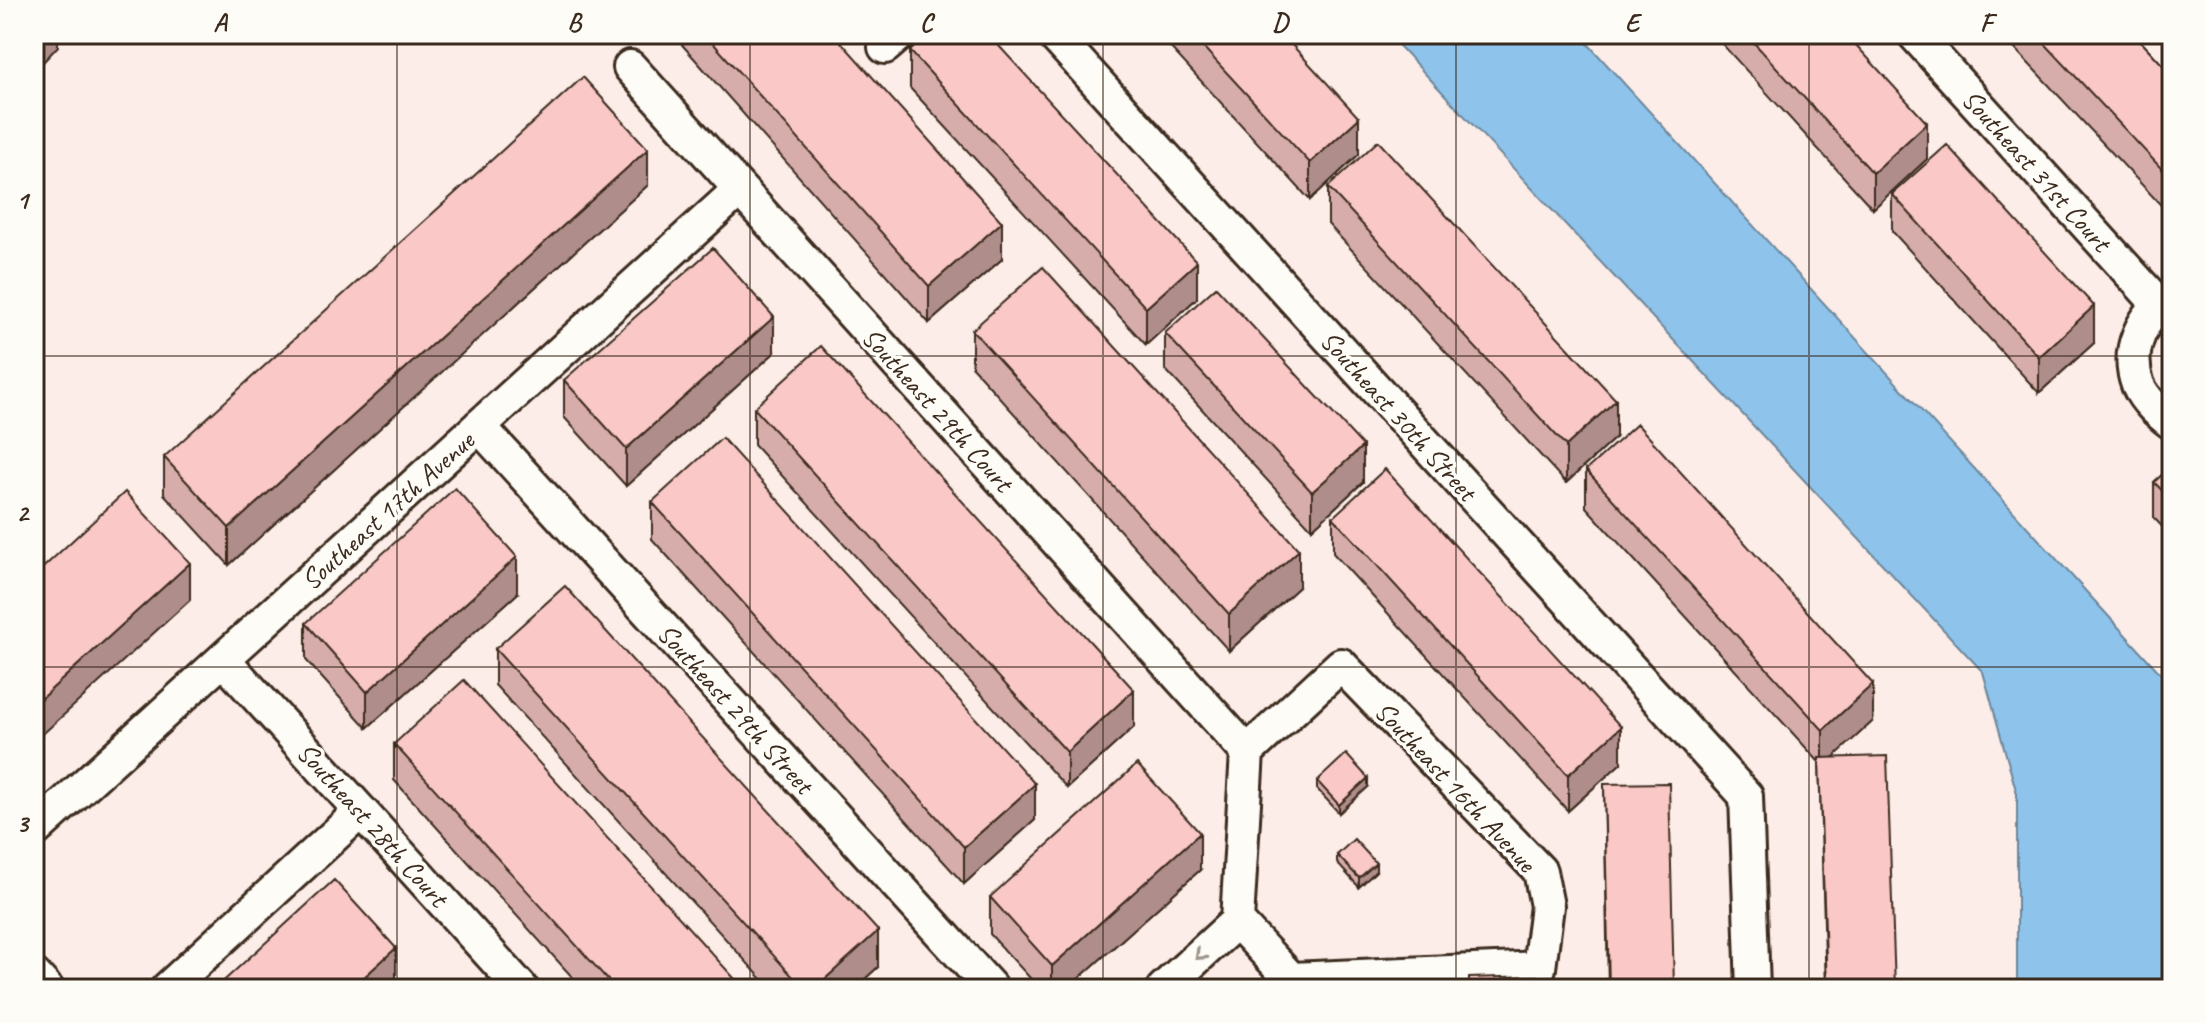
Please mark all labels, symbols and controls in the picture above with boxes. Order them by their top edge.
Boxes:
text: A [213,6,228,39]
text: B [567,6,583,39]
text: C [920,6,936,39]
text: D [1272,6,1290,39]
text: E [1625,6,1643,39]
text: F [1980,6,1998,39]
street label: Southeast 31st Court [1955,82,2120,261]
text: 1 [16,184,31,217]
street label: Southeast 29th Court [855,320,1022,501]
street label: Southeast 30th Street [1313,323,1486,510]
street label: Southeast 17th Avenue [294,422,483,597]
text: 2 [16,496,30,529]
street label: Southeast 29th Street [650,616,823,803]
street label: Southeast 16th Avenue [1368,694,1545,880]
street label: Southeast 28th Court [290,735,457,916]
text: 3 [16,807,30,840]
one-way arrow [1195,945,1209,960]

